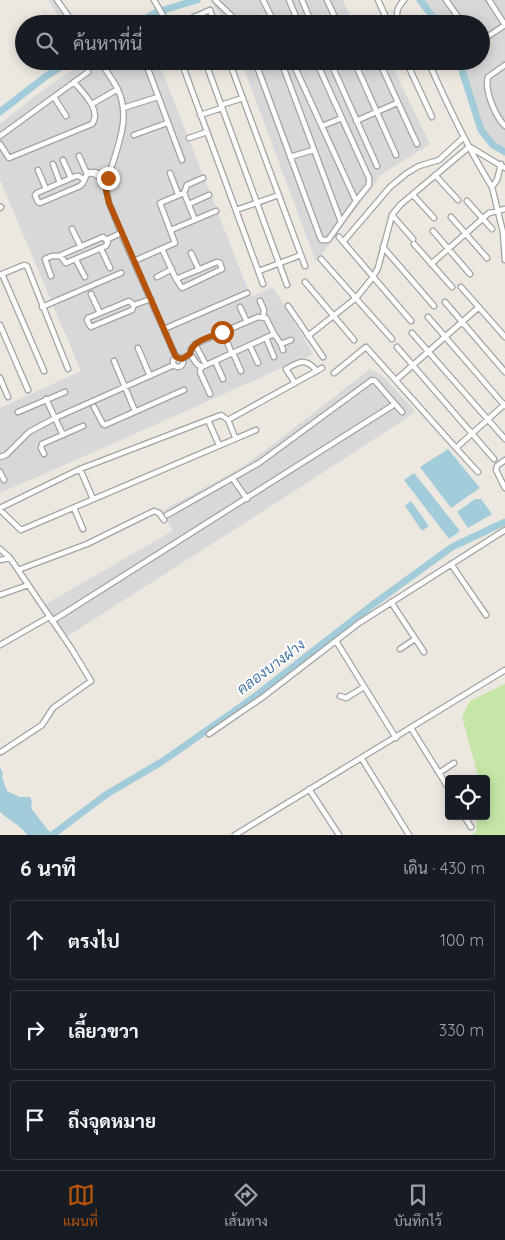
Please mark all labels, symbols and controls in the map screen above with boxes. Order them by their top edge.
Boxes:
search box [15,15,490,70]
icon: search [33,29,61,57]
text: ค้นหาที่นี่ [73,31,142,55]
route end [97,167,120,190]
route start [211,321,234,344]
water label: คลองบางฝาง [233,635,309,698]
map controls [445,775,490,820]
button: locate [445,775,490,820]
text: 6 นาที [20,855,76,881]
text: เดิน · 430 m [403,858,485,878]
icon: ahead [21,926,49,954]
text: ตรงไป [68,929,120,953]
text: 100 m [440,930,484,950]
icon: right [21,1016,49,1044]
text: เลี้ยวขวา [68,1019,139,1043]
text: 330 m [439,1020,484,1040]
icon: arrive [21,1106,49,1134]
text: ถึงจุดหมาย [68,1109,156,1133]
tab: แผนที่ [63,1181,98,1230]
tab: เส้นทาง [224,1181,268,1230]
tab: บันทึกไว้ [394,1181,442,1230]

